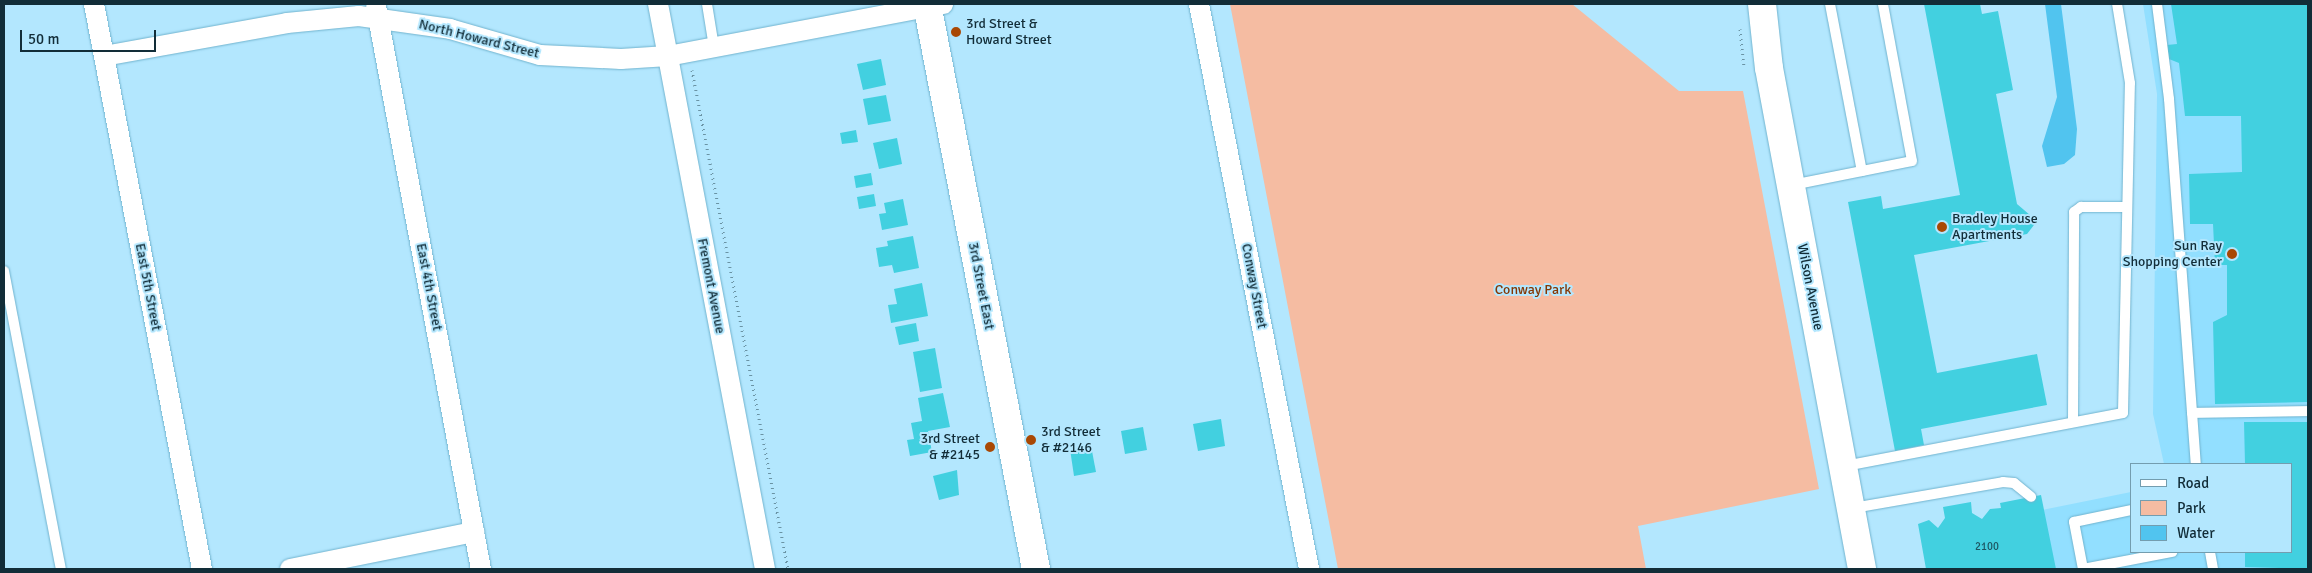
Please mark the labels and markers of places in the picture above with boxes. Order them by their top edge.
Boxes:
place label: 3rd Street & Howard Street [966,16,1052,48]
marker: 3rd Street & Howard Street [950,26,962,38]
place label: Bradley House Apartments [1952,211,2038,243]
marker: Bradley House Apartments [1936,221,1948,233]
place label: Sun Ray Shopping Center [2123,238,2222,270]
marker: Sun Ray Shopping Center [2226,248,2238,260]
place label: 3rd Street & #2146 [1041,424,1101,457]
place label: 3rd Street & #2145 [920,431,980,464]
marker: 3rd Street & #2146 [1025,434,1037,446]
marker: 3rd Street & #2145 [984,441,996,453]

